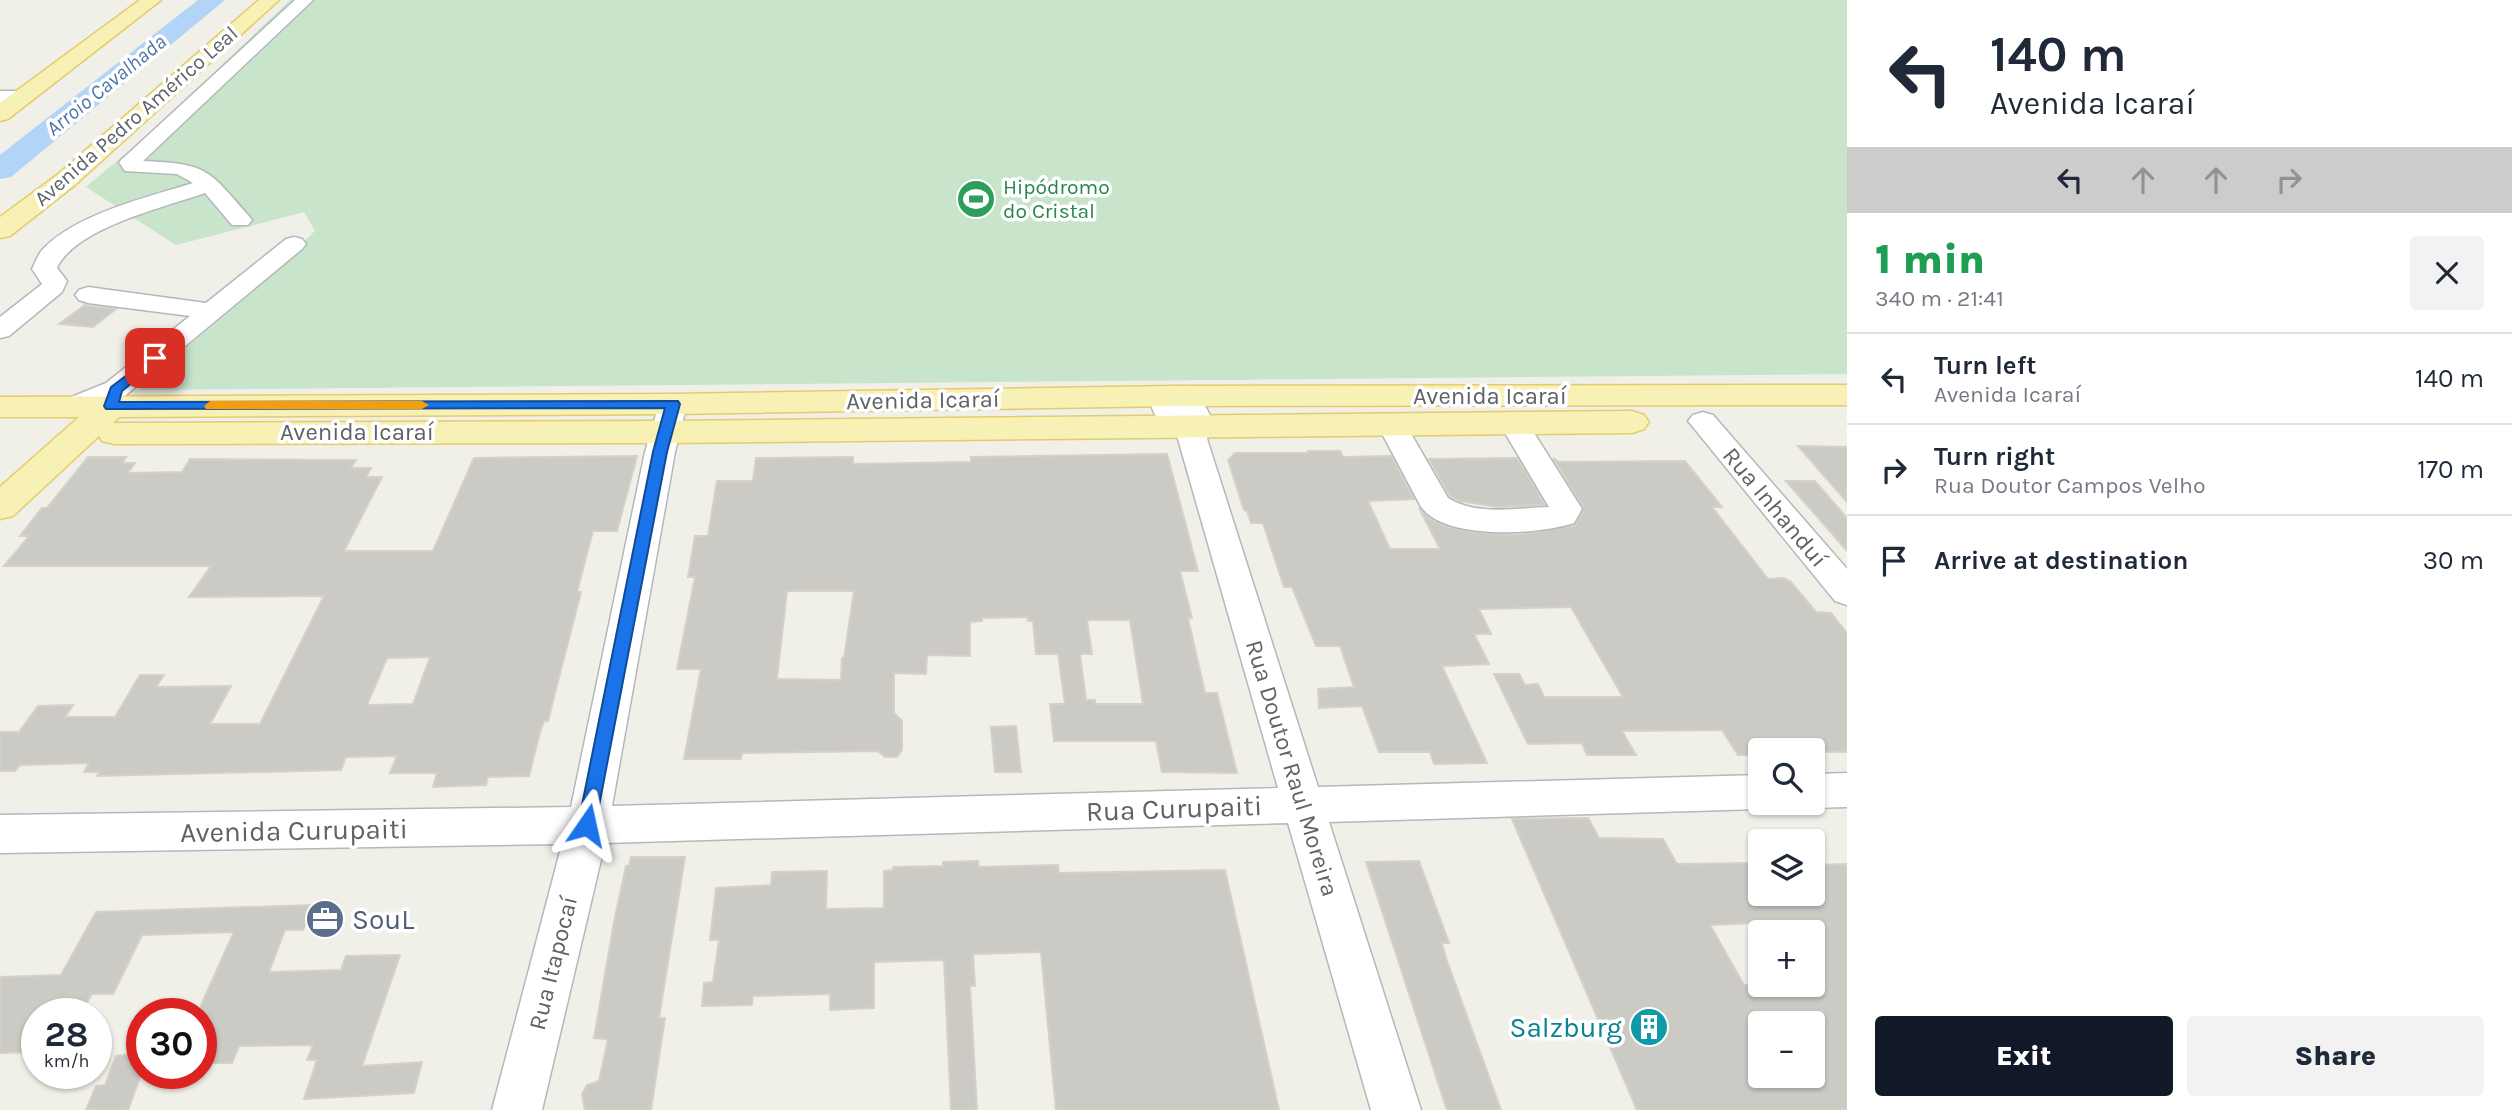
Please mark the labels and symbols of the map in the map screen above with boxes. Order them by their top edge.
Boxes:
street label: Avenida Pedro Américo Leal [29,21,243,211]
water label: Arroio Cavalhada [41,29,171,141]
place label: Hipódromo do Cristal [1003,175,1110,223]
sports icon: Hipódromo do Cristal [955,178,997,220]
pin [125,328,185,388]
street label: Avenida Icaraí [1413,382,1568,410]
street label: Avenida Icaraí [846,385,1001,415]
street label: Avenida Icaraí [280,418,435,446]
street label: Rua Inhanduí [1717,442,1834,573]
street label: Rua Doutor Raul Moreira [1240,636,1344,900]
position arrow [550,788,624,862]
street label: Rua Curupaiti [1085,789,1263,828]
street label: Avenida Curupaiti [180,812,408,849]
street label: Rua Itapocaí [523,892,583,1033]
office icon: SouL [304,898,346,940]
place label: SouL [352,903,414,936]
speed limit sign: 30 [126,998,217,1089]
building icon: Salzburg [1628,1006,1670,1048]
place label: Salzburg [1510,1011,1622,1044]

